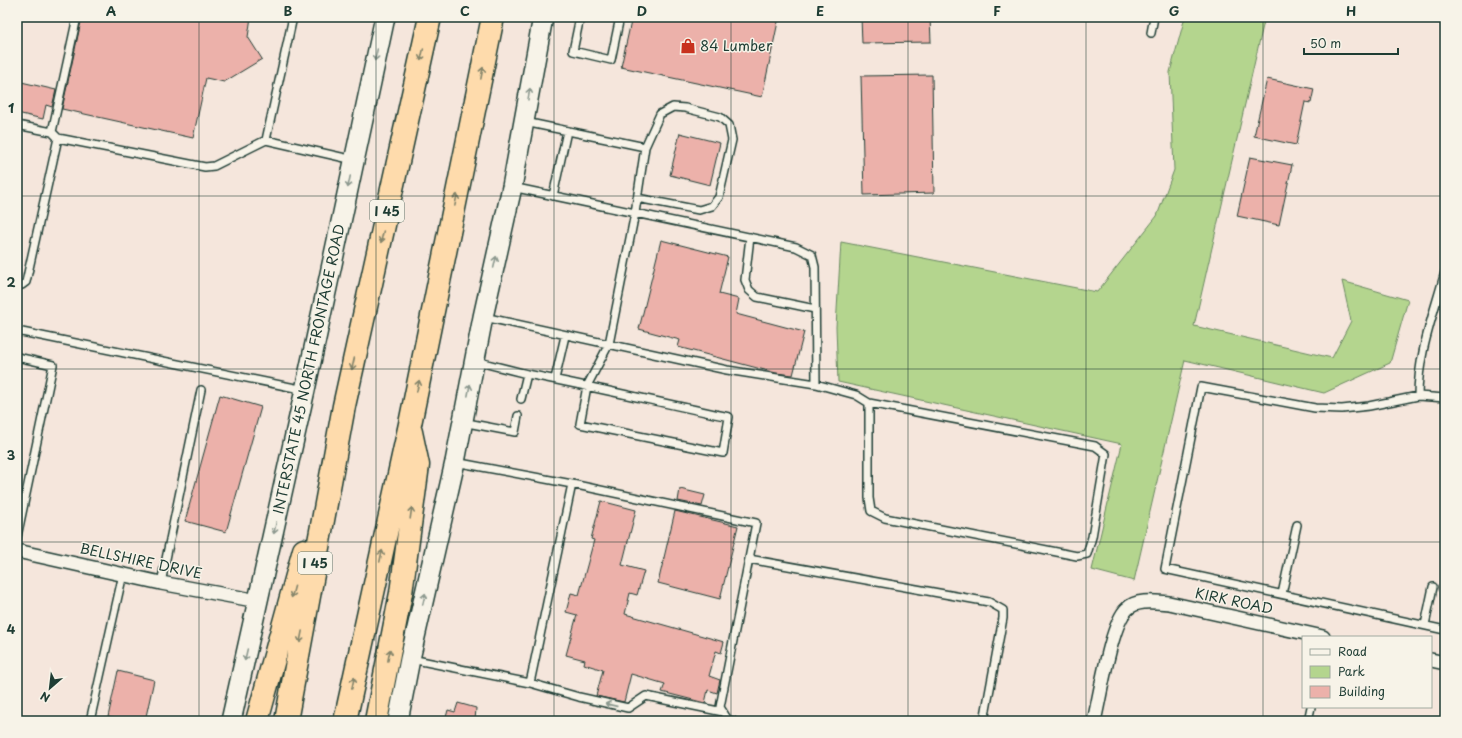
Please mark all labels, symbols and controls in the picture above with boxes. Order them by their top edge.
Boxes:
text: A [106,1,116,20]
text: B [284,1,293,20]
text: C [460,1,470,20]
text: D [637,1,647,20]
text: E [816,1,824,20]
text: F [993,1,1001,20]
text: G [1169,1,1179,20]
text: H [1346,1,1356,20]
scale bar [1304,30,1398,56]
text: 50 m [1310,34,1341,52]
place label: 84 Lumber [700,35,773,56]
shop icon: 84 Lumber [679,37,697,55]
one-way arrow [372,48,380,61]
one-way arrow [417,48,425,61]
one-way arrow [478,67,486,80]
one-way arrow [525,88,533,101]
text: 1 [8,98,14,117]
one-way arrow [345,175,353,188]
one-way arrow [453,194,461,207]
road number: I 45 [370,200,404,222]
street label: INTERSTATE 45 NORTH FRONTAGE ROAD [267,222,350,516]
one-way arrow [377,230,385,243]
one-way arrow [492,256,500,269]
text: 2 [6,272,16,291]
one-way arrow [349,357,357,370]
one-way arrow [414,380,422,393]
one-way arrow [465,383,473,396]
text: 3 [7,445,16,464]
one-way arrow [408,507,415,520]
one-way arrow [270,521,278,534]
street label: BELLSHIRE DRIVE [78,537,204,584]
one-way arrow [378,550,386,563]
road number: I 45 [298,552,332,574]
street label: KIRK ROAD [1193,582,1275,619]
one-way arrow [288,585,296,598]
one-way arrow [421,593,428,606]
text: 4 [7,619,16,638]
one-way arrow [297,630,305,643]
legend [1302,636,1432,708]
text: Road [1338,642,1367,660]
one-way arrow [242,648,250,661]
one-way arrow [385,649,393,662]
text: Park [1338,662,1365,680]
north arrow [30,668,70,708]
one-way arrow [350,677,358,690]
text: Building [1338,682,1385,700]
text: N [37,688,53,707]
one-way arrow [605,700,618,708]

